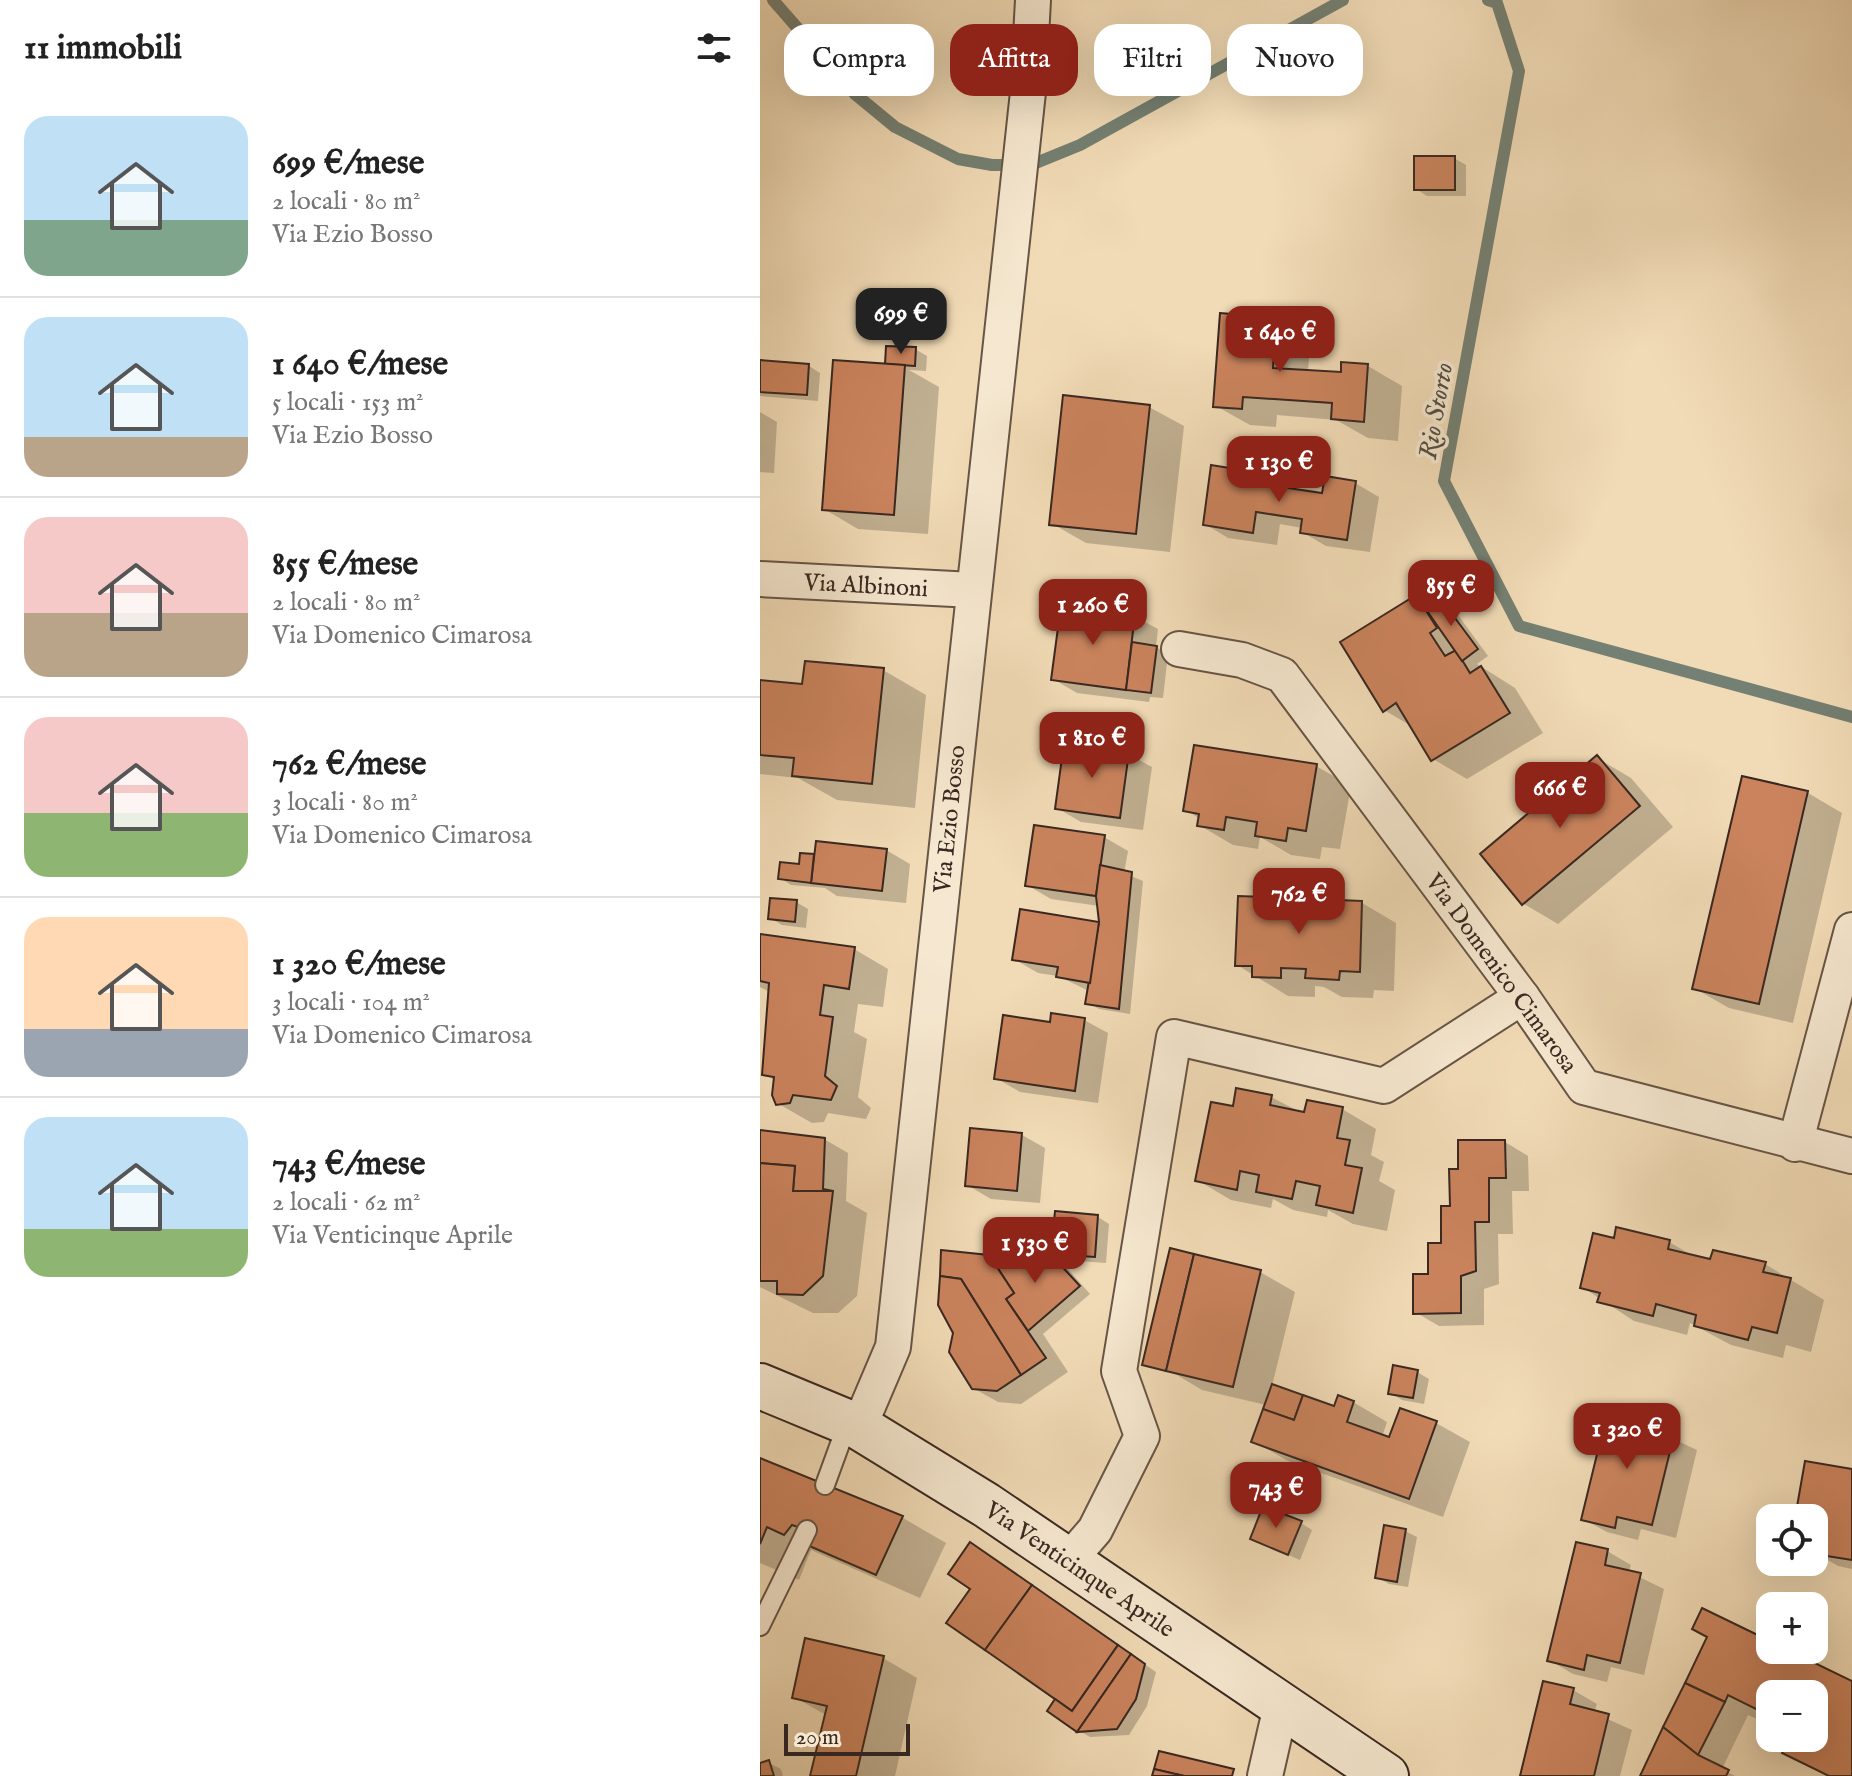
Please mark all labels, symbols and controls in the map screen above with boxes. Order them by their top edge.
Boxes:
chip: Compra [784,24,934,96]
chip: Affitta [950,24,1078,96]
chip: Filtri [1094,24,1211,96]
chip: Nuovo [1227,24,1363,96]
icon: filters [692,26,736,70]
text: 11 immobili [24,27,182,70]
text: 699 €/mese [272,142,424,185]
icon: home [88,148,184,244]
text: 2 locali · 80 m² [272,185,420,218]
text: Via Ezio Bosso [272,218,433,251]
pin: 699 € [845,288,957,356]
text: 699 € [874,297,928,330]
pin: 1 640 € [1206,306,1354,374]
text: 1 640 € [1244,315,1316,348]
text: 1 640 €/mese [272,343,448,386]
icon: home [88,349,184,445]
water label: Rio Storto [1412,360,1461,462]
text: 5 locali · 153 m² [272,386,423,419]
text: Via Ezio Bosso [272,419,433,452]
pin: 1 130 € [1205,436,1353,504]
text: 1 130 € [1245,445,1313,478]
text: 855 €/mese [272,543,418,586]
icon: home [88,549,184,645]
pin: 855 € [1395,560,1507,628]
street label: Via Albinoni [802,568,929,605]
text: 855 € [1426,569,1476,602]
pin: 1 260 € [1019,579,1167,647]
text: 2 locali · 80 m² [272,586,420,619]
text: 1 260 € [1057,588,1129,621]
text: Via Domenico Cimarosa [272,619,532,652]
pin: 1 810 € [1018,712,1166,780]
text: 1 810 € [1058,721,1126,754]
text: 762 €/mese [272,743,426,786]
street label: Via Ezio Bosso [927,744,974,896]
icon: home [88,749,184,845]
pin: 666 € [1504,762,1616,830]
text: 666 € [1533,771,1587,804]
text: 3 locali · 80 m² [272,786,418,819]
text: Via Domenico Cimarosa [272,819,532,852]
street label: Via Domenico Cimarosa [1417,867,1584,1081]
pin: 762 € [1243,868,1355,936]
text: 762 € [1271,877,1327,910]
text: 1 320 €/mese [272,943,446,986]
icon: home [88,949,184,1045]
text: 3 locali · 104 m² [272,986,430,1019]
text: Via Domenico Cimarosa [272,1019,532,1052]
text: 743 €/mese [272,1143,425,1186]
icon: home [88,1149,184,1245]
text: 2 locali · 62 m² [272,1186,421,1219]
pin: 1 530 € [961,1217,1109,1285]
text: Via Venticinque Aprile [272,1219,513,1252]
text: 1 530 € [1001,1226,1069,1259]
pin: 1 320 € [1553,1403,1701,1471]
text: 1 320 € [1592,1412,1662,1445]
pin: 743 € [1220,1462,1332,1530]
text: 743 € [1248,1471,1304,1504]
street label: Via Venticinque Aprile [977,1495,1180,1645]
map controls [1756,1504,1828,1752]
button: locate [1756,1504,1828,1576]
button: + [1756,1592,1828,1664]
button: − [1756,1680,1828,1752]
scale bar [784,1720,910,1756]
text: 20 m [796,1724,839,1752]

